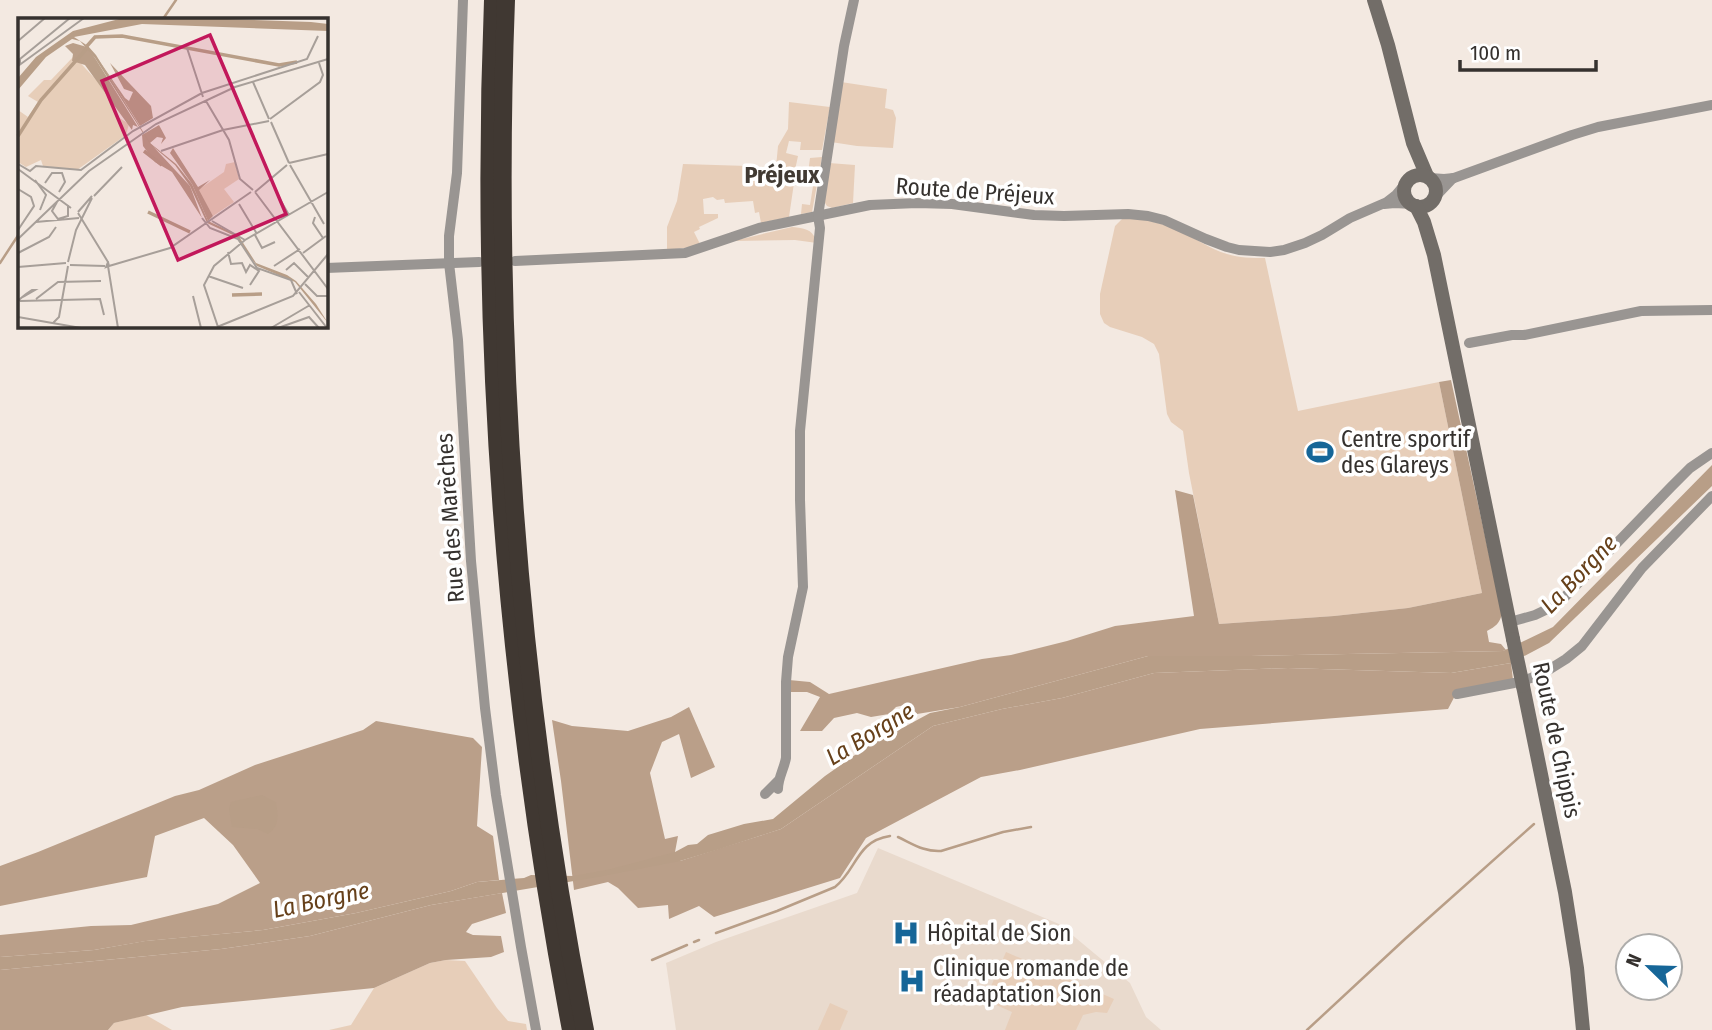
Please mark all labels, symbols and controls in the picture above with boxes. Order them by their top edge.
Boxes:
inset map [18,18,327,327]
scale bar [1460,28,1596,72]
text: 100 m [1470,40,1521,66]
district label: Préjeux [745,161,820,189]
street label: Route de Préjeux [895,171,1055,211]
place label: Centre sportif des Glareys [1341,425,1472,479]
street label: Rue des Marèches [430,432,470,604]
sports icon: Centre sportif des Glareys [1305,437,1335,467]
water label: La Borgne [1535,529,1623,619]
street label: Route de Chippis [1527,659,1587,821]
water label: La Borgne [821,697,919,771]
water label: La Borgne [270,876,372,924]
hospital icon: Hôpital de Sion [891,918,921,948]
place label: Hôpital de Sion [927,919,1071,947]
north arrow [1614,932,1684,1002]
text: N [1621,951,1647,970]
place label: Clinique romande de réadaptation Sion [933,954,1129,1008]
hospital icon: Clinique romande de réadaptation Sion [897,966,927,996]

